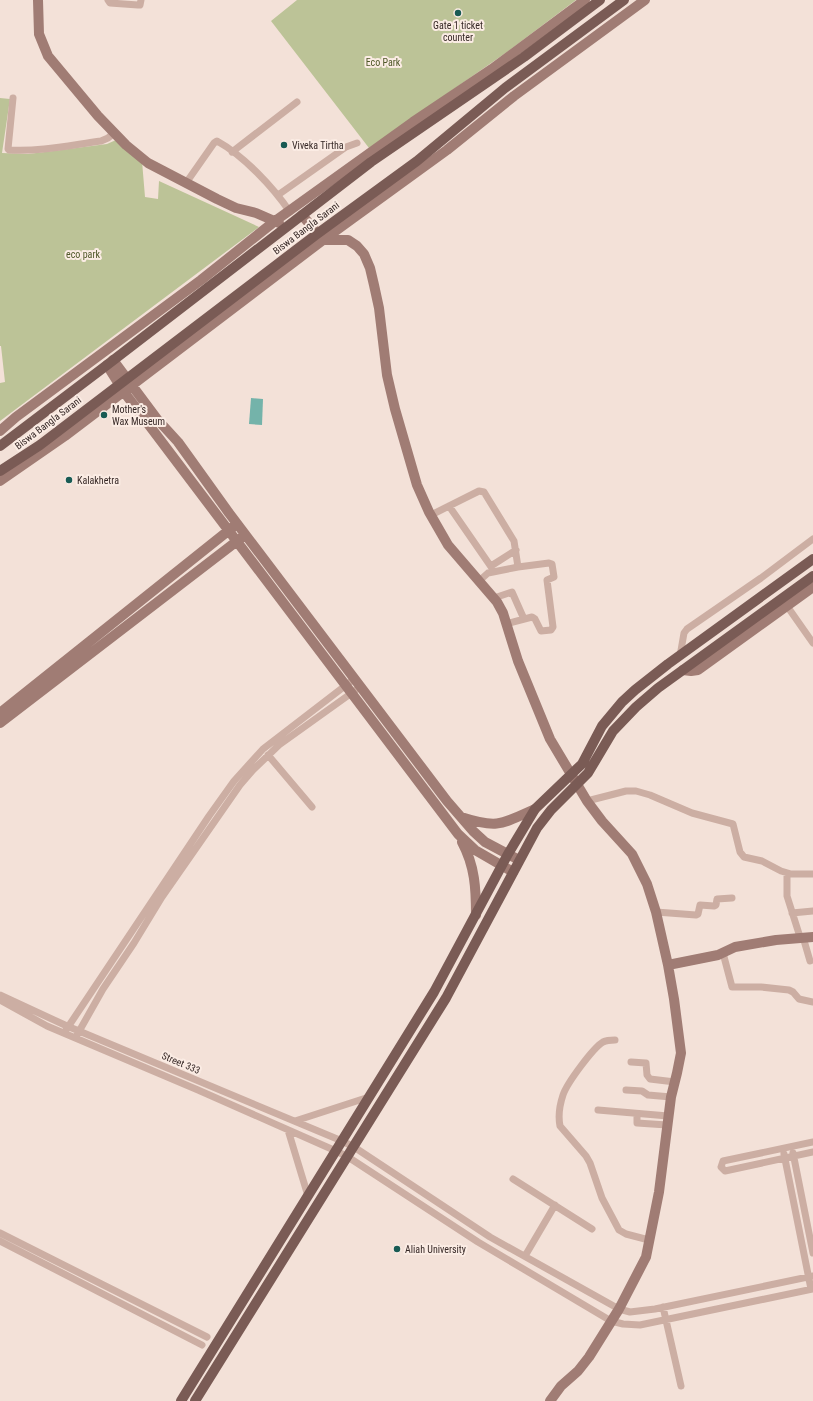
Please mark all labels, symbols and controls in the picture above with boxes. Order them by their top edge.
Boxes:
marker: Gate 1 ticket counter [453,8,463,18]
place label: Gate 1 ticket counter [433,20,483,43]
park label: Eco Park [366,57,401,68]
marker: Viveka Tirtha [279,140,289,150]
place label: Viveka Tirtha [292,140,344,151]
street label: Biswa Bangla Sarani [271,200,341,256]
park label: eco park [66,249,100,260]
street label: Biswa Bangla Sarani [13,395,83,451]
place label: Mother's Wax Museum [112,404,165,427]
marker: Mother's Wax Museum [99,410,109,420]
marker: Kalakhetra [64,475,74,485]
place label: Kalakhetra [77,475,119,486]
street label: Street 333 [160,1050,202,1076]
marker: Aliah University [392,1244,402,1254]
place label: Aliah University [405,1244,466,1255]

